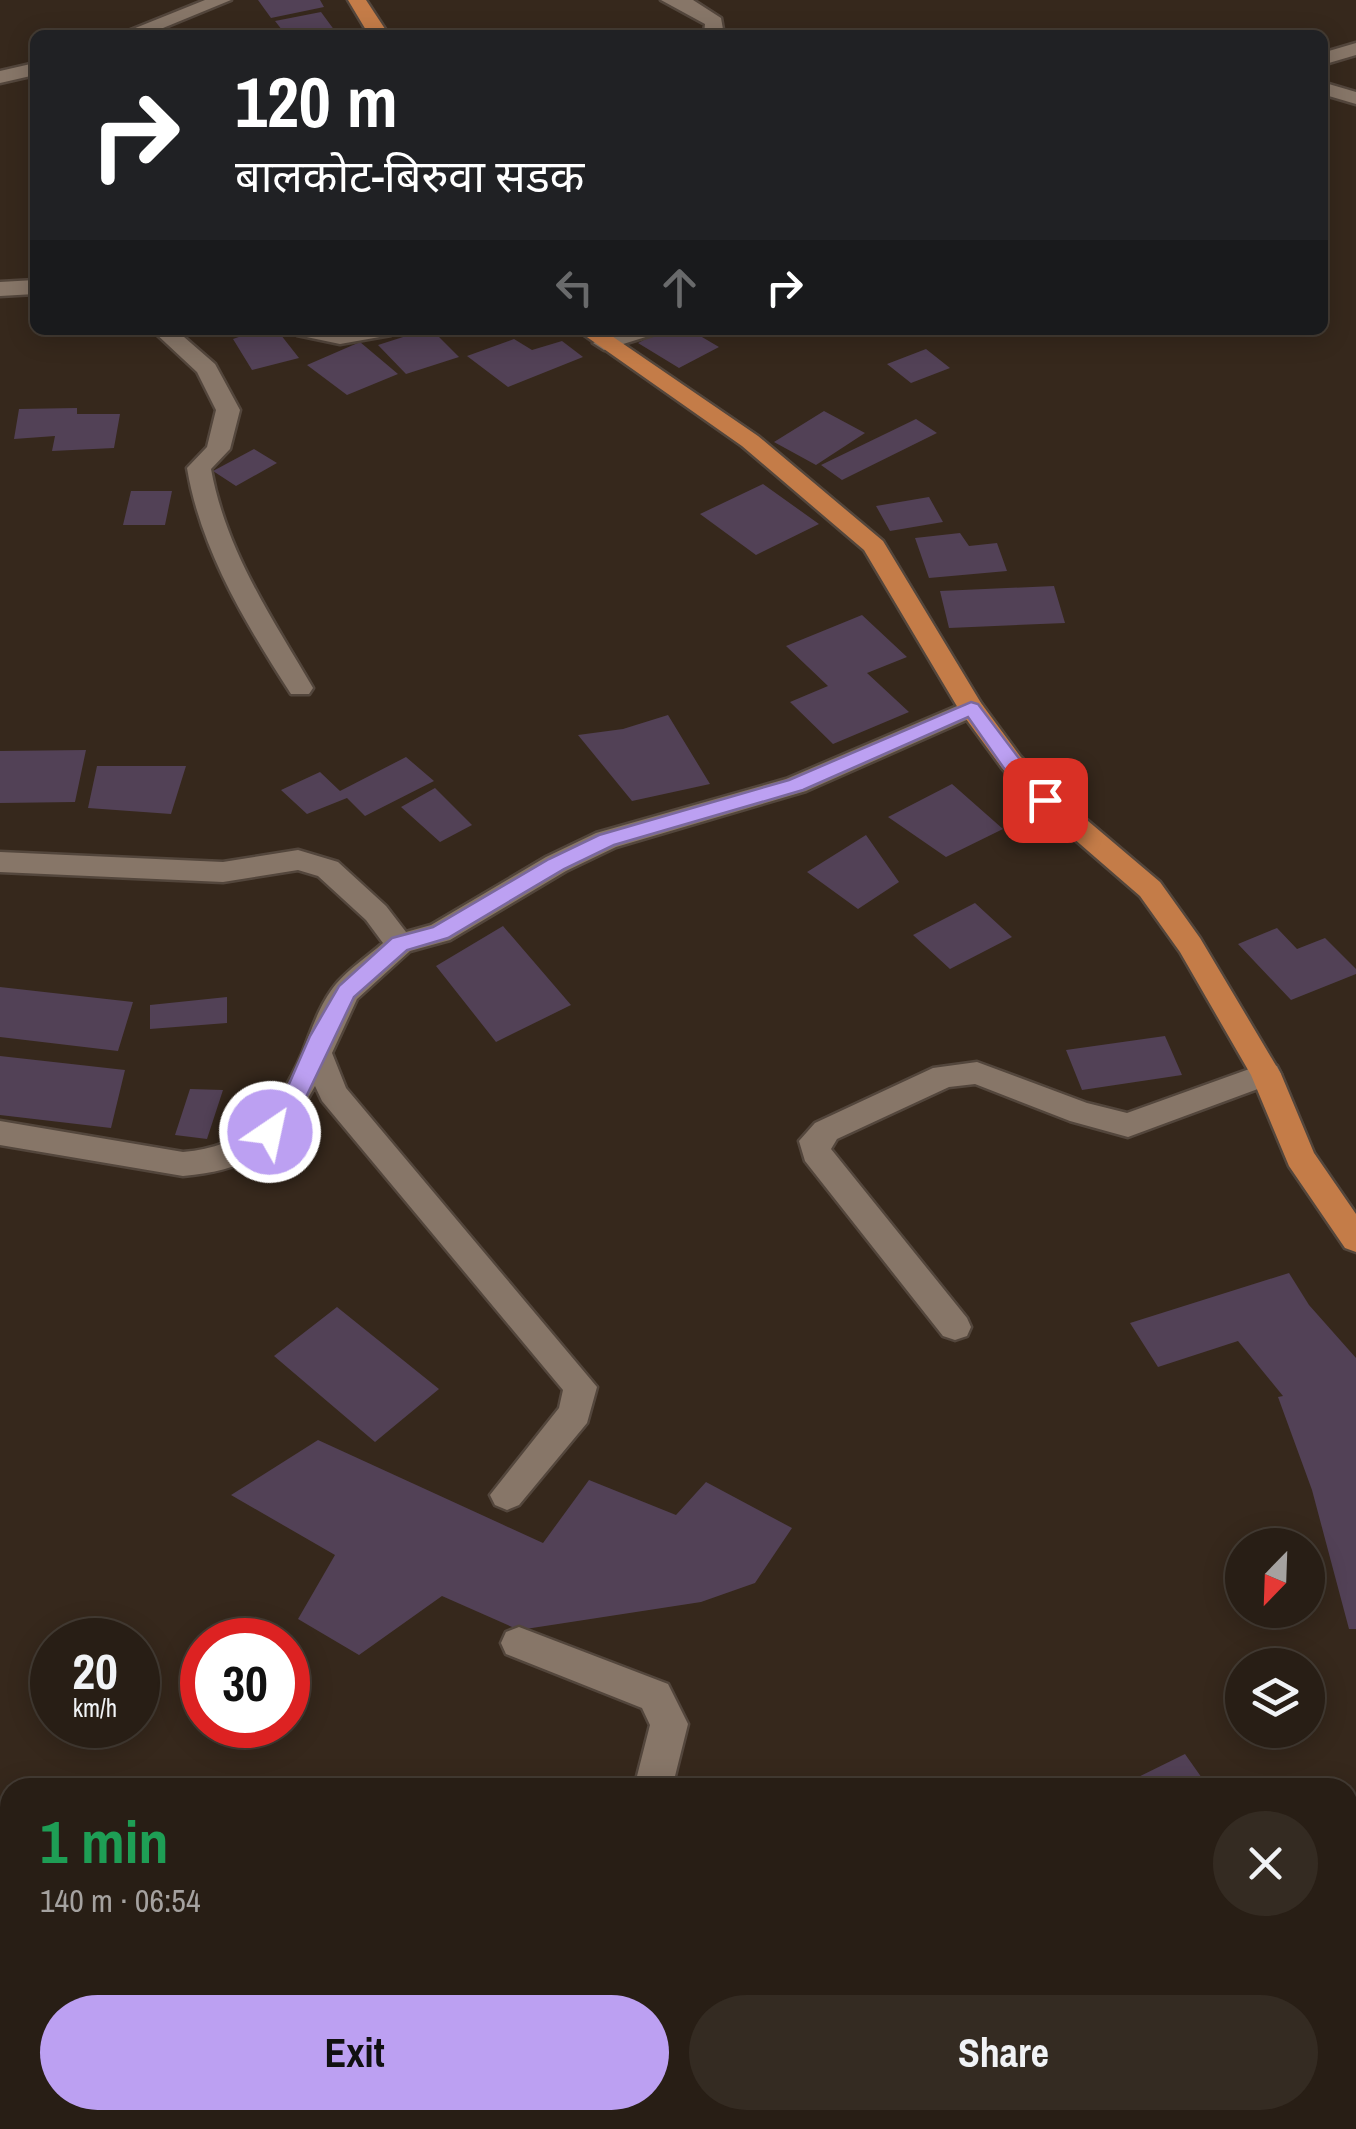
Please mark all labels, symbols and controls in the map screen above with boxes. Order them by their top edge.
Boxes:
text: 120 m [235,55,398,149]
icon: right [70,70,200,200]
text: बालकोट-बिरुवा सडक [235,145,584,206]
icon: left [547,260,602,315]
icon: ahead [652,260,707,315]
icon: right [757,260,812,315]
pin [1003,758,1088,843]
icon: arrive [1018,773,1073,828]
position arrow [218,1080,322,1184]
north arrow [1225,1528,1325,1628]
map controls [1225,1528,1325,1748]
speed limit sign: 30 [180,1618,310,1748]
text: 20 [72,1637,118,1705]
button: layers [1225,1648,1325,1748]
text: km/h [73,1691,117,1725]
text: 1 min [40,1801,169,1882]
button: close [1213,1811,1318,1916]
text: 140 m · 06:54 [40,1879,200,1922]
button: Exit [40,1995,669,2110]
button: Share [689,1995,1318,2110]

